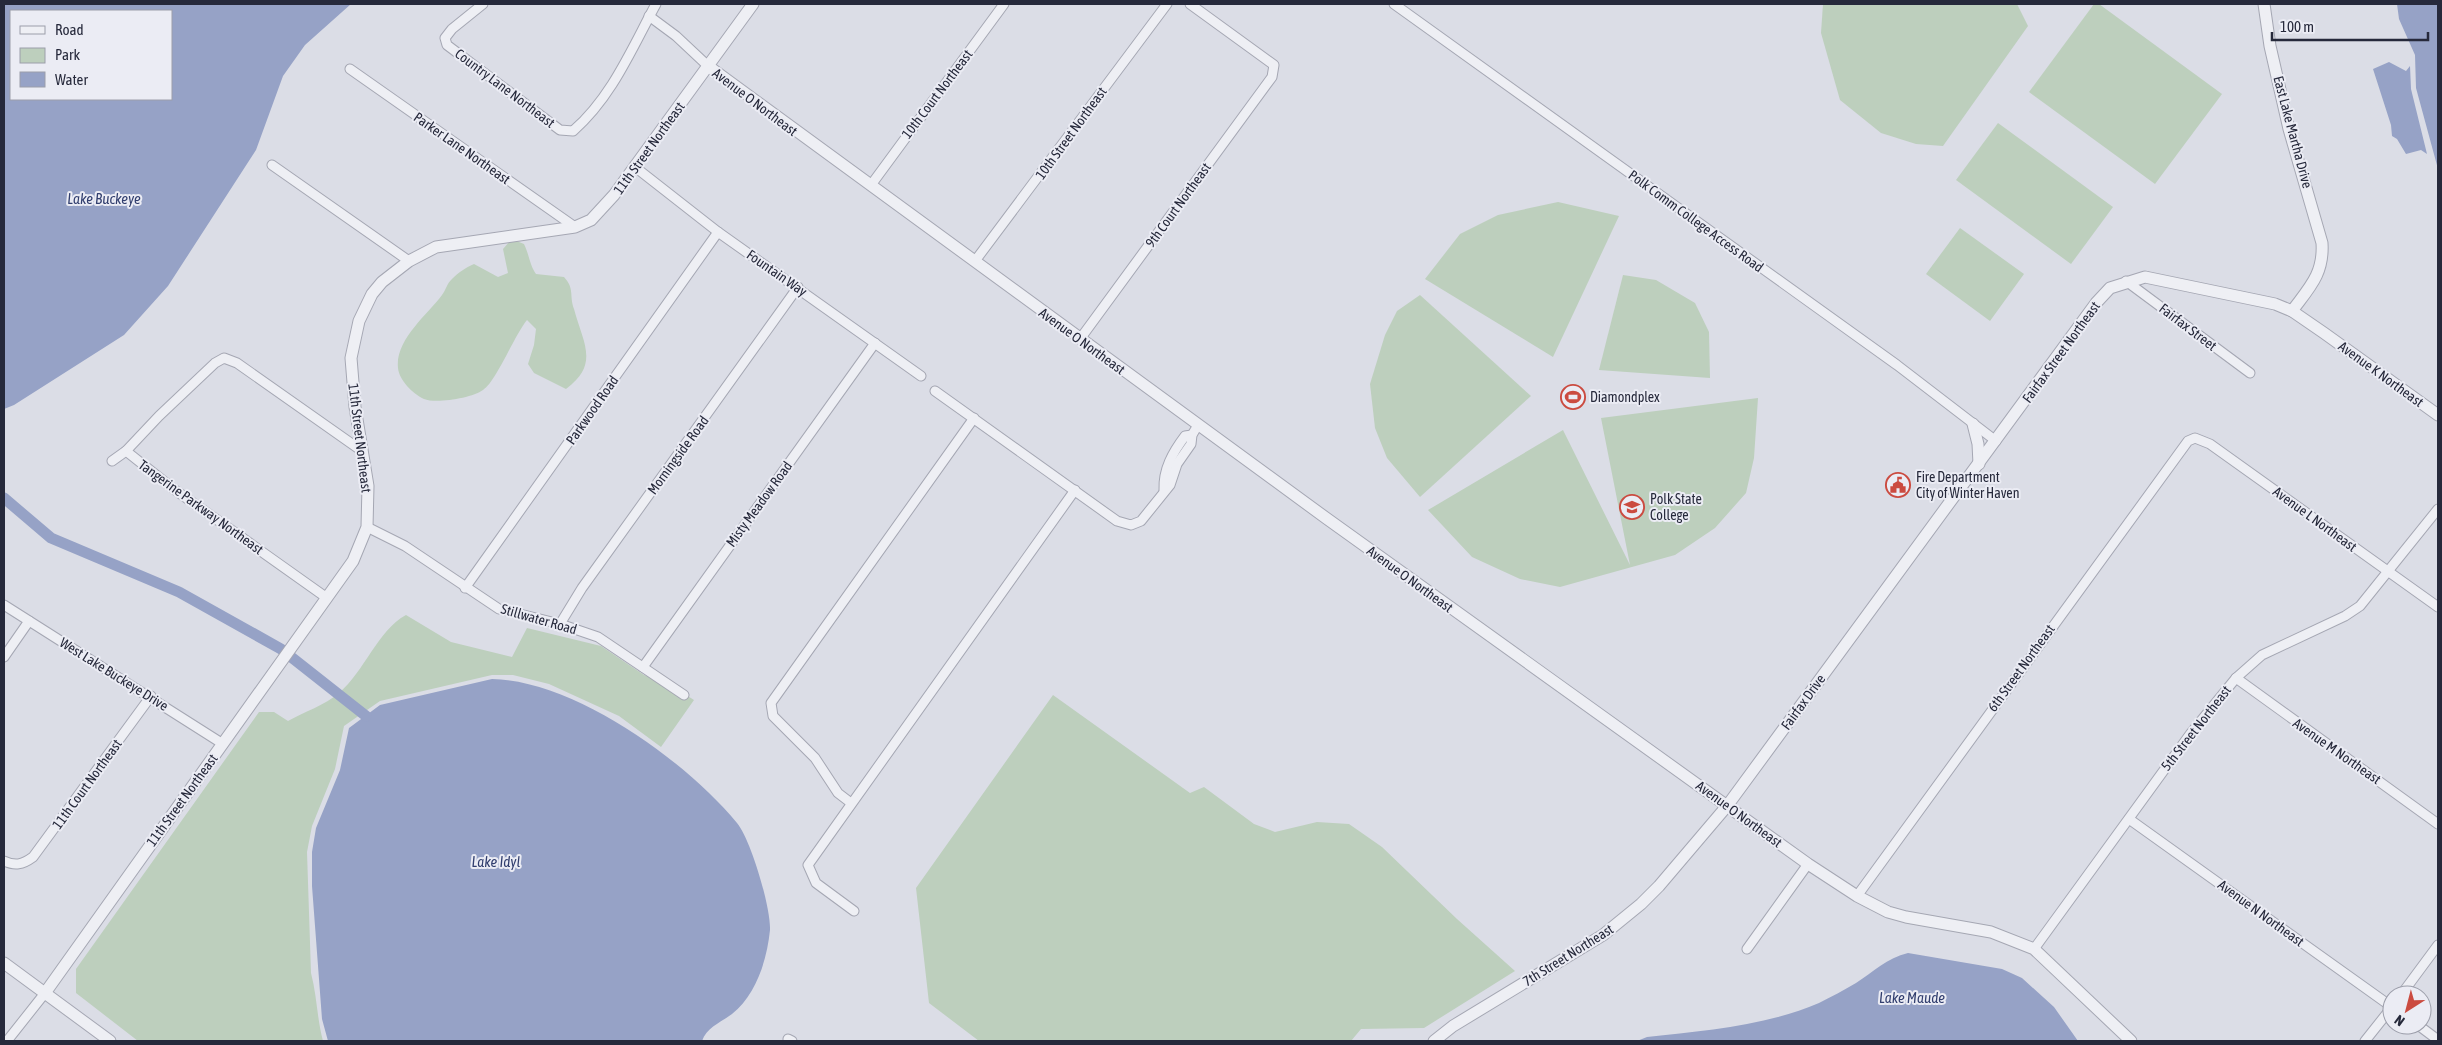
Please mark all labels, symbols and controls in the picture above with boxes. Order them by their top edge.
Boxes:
legend [10,10,172,100]
scale bar [2272,10,2428,42]
text: 100 m [2280,18,2314,35]
text: Road [55,21,84,38]
street label: Country Lane Northeast [452,45,558,131]
text: Park [55,46,80,63]
street label: 10th Court Northeast [898,46,976,142]
street label: Avenue O Northeast [709,65,801,139]
text: Water [55,71,88,88]
street label: East Lake Martha Drive [2270,74,2316,190]
street label: 10th Street Northeast [1032,84,1110,182]
street label: 11th Street Northeast [610,99,688,197]
street label: Parker Lane Northeast [411,109,513,187]
street label: 9th Court Northeast [1142,160,1214,250]
street label: Polk Comm College Access Road [1625,167,1767,275]
water label: Lake Buckeye [67,190,141,207]
street label: Fountain Way [744,246,810,300]
street label: Fairfax Street Northeast [2019,298,2103,406]
street label: Fairfax Street [2156,300,2220,354]
street label: Avenue O Northeast [1036,304,1128,378]
street label: Avenue K Northeast [2335,338,2427,410]
street label: Parkwood Road [562,373,622,447]
street label: 11th Street Northeast [345,382,375,494]
sports icon: Diamondplex [1560,384,1586,410]
place label: Diamondplex [1590,389,1660,405]
street label: Morningside Road [644,413,712,497]
street label: Tangerine Parkway Northeast [136,456,266,558]
street label: Misty Meadow Road [723,458,795,550]
place label: Fire Department City of Winter Haven [1916,469,2019,501]
public building icon: Fire Department City of Winter Haven [1885,472,1911,498]
street label: Avenue L Northeast [2270,483,2360,555]
place label: Polk State College [1650,491,1702,523]
school or university icon: Polk State College [1619,494,1645,520]
street label: Avenue O Northeast [1364,542,1456,616]
street label: Stillwater Road [499,601,579,637]
street label: 6th Street Northeast [1984,621,2058,715]
street label: West Lake Buckeye Drive [57,634,171,714]
street label: Fairfax Drive [1778,671,1828,733]
street label: 5th Street Northeast [2158,682,2234,774]
street label: Avenue M Northeast [2290,715,2384,787]
street label: 11th Court Northeast [49,736,125,832]
street label: 11th Street Northeast [143,751,221,849]
street label: Avenue O Northeast [1693,777,1785,851]
water label: Lake Idyl [471,853,521,870]
street label: Avenue N Northeast [2215,876,2307,950]
street label: 7th Street Northeast [1520,921,1616,989]
north arrow [2382,985,2432,1035]
water label: Lake Maude [1879,989,1945,1006]
text: N [2391,1012,2407,1029]

